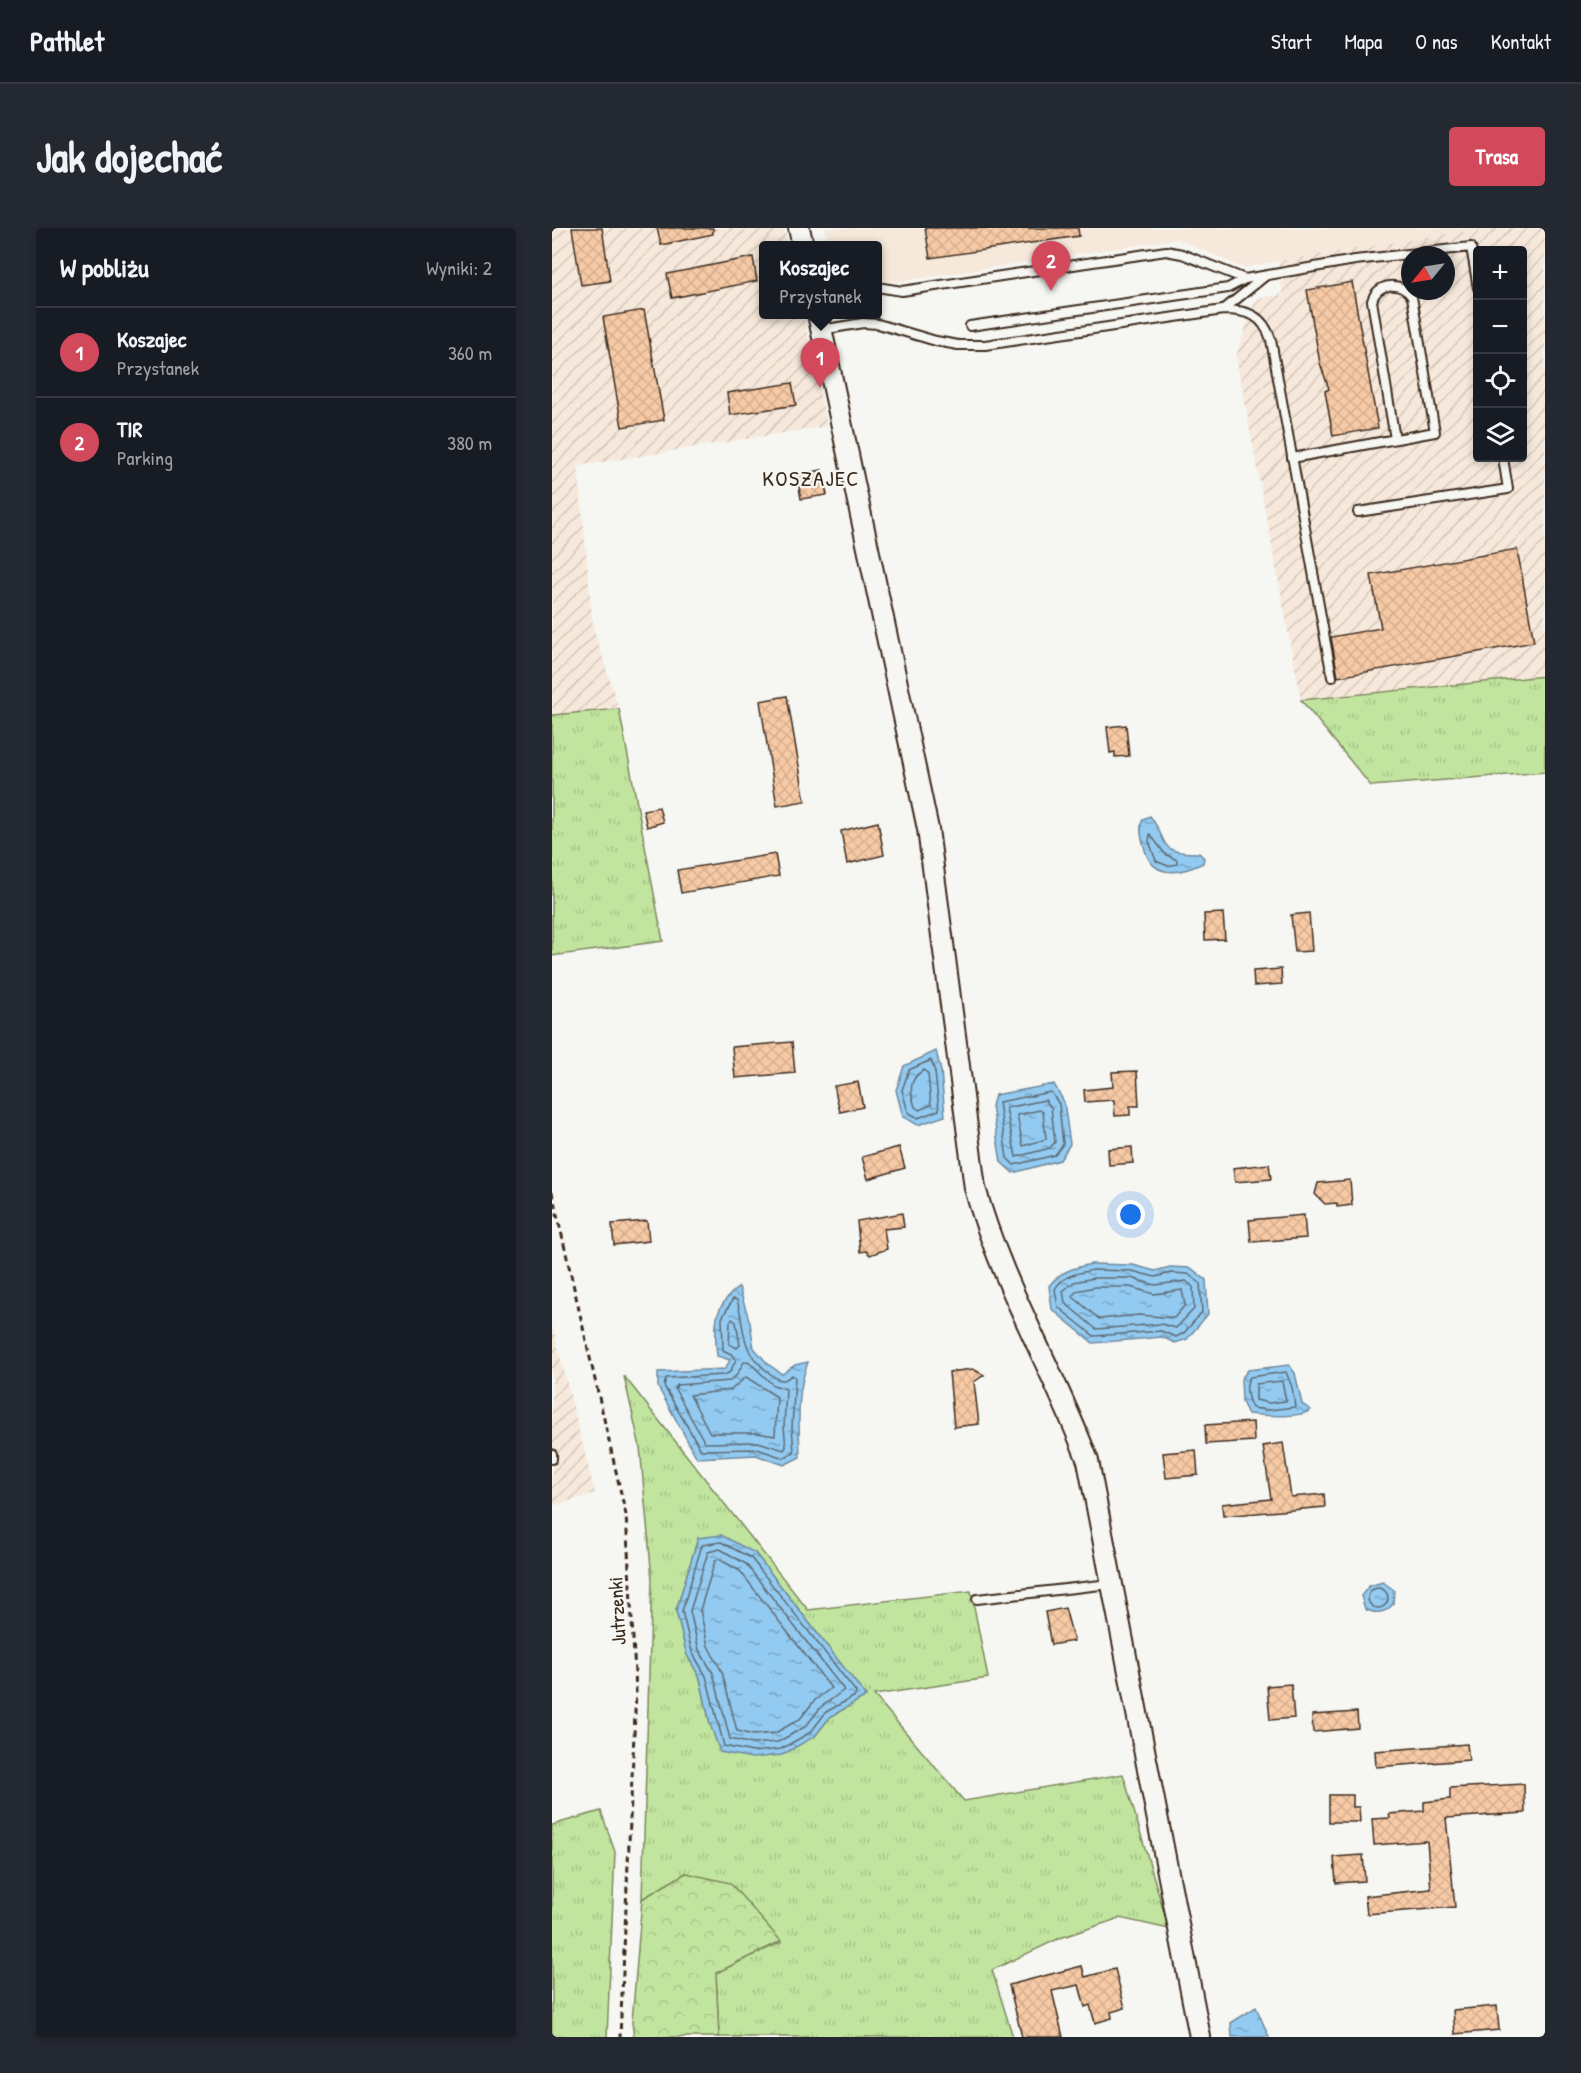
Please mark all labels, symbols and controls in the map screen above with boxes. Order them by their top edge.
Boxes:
text: Pathlet [30,22,104,60]
text: Start [1271,27,1311,56]
text: Mapa [1344,27,1382,56]
text: O nas [1415,27,1458,56]
text: Kontakt [1491,27,1551,56]
button: Trasa [1449,127,1545,186]
text: Jak dojechać [36,128,222,185]
popup [759,241,882,319]
pin: 2 [1032,242,1070,291]
north arrow [1401,246,1455,300]
map controls [1473,246,1527,462]
button: + [1473,246,1527,300]
text: W pobliżu [60,250,149,285]
text: Koszajec [779,252,849,282]
text: Wyniki: 2 [426,254,492,281]
text: Przystanek [779,282,862,309]
button: − [1473,300,1527,354]
text: Koszajec [117,324,186,354]
pin: 1 [800,338,840,388]
text: 1 [76,339,83,366]
text: 360 m [448,339,492,366]
text: Przystanek [117,354,199,381]
button: locate [1473,354,1527,408]
button: layers [1473,408,1527,462]
text: TIR [117,414,142,444]
text: 2 [75,429,84,456]
text: 380 m [447,429,492,456]
text: Parking [117,444,173,471]
district label: KOSZAJEC [762,463,860,493]
your location [1116,1200,1145,1229]
street label: Jutrzenki [601,1576,632,1646]

